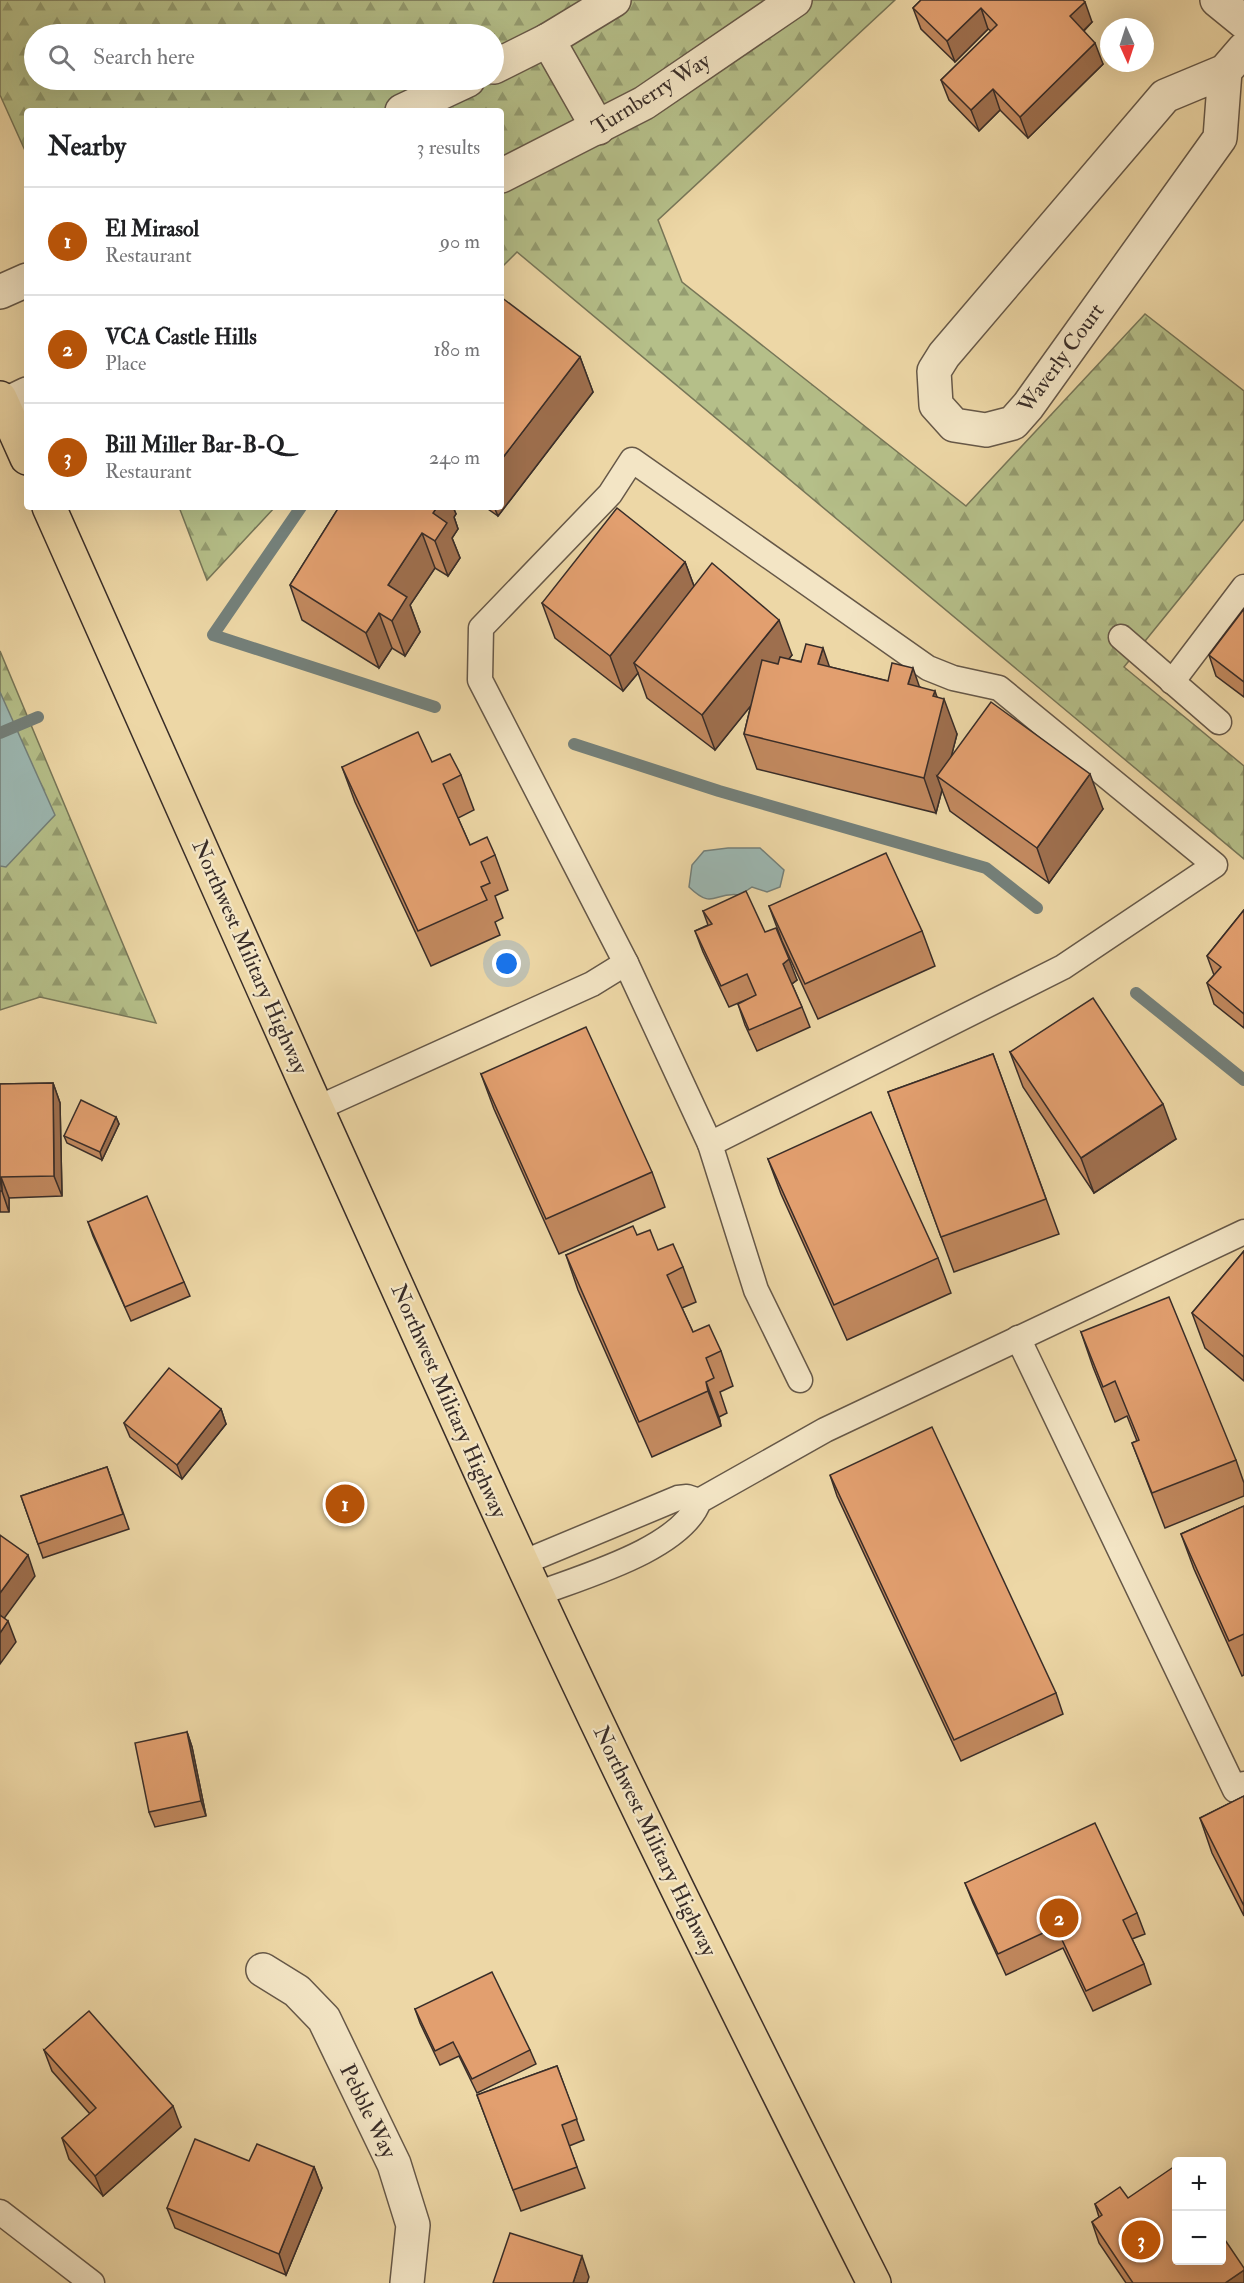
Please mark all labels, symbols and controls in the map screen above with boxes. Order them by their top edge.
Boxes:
north arrow [1100,18,1154,72]
search box [24,24,504,90]
icon: search [45,41,78,74]
text: Search here [93,43,195,71]
street label: Turnberry Way [587,46,716,142]
text: Nearby [48,131,126,163]
text: 3 results [417,135,480,160]
text: El Mirasol [105,215,199,243]
text: 1 [64,229,71,254]
text: 90 m [440,229,480,254]
text: Restaurant [105,243,192,268]
street label: Waverly Court [1011,298,1110,419]
text: VCA Castle Hills [105,323,257,351]
text: 2 [62,337,73,362]
text: 180 m [433,337,480,362]
text: Place [105,351,146,376]
text: Bill Miller Bar-B-Q [105,431,285,459]
text: 3 [64,445,71,470]
text: 240 m [429,445,480,470]
text: Restaurant [105,459,192,484]
street label: Northwest Military Highway [186,836,314,1079]
your location [492,949,521,978]
street label: Northwest Military Highway [385,1280,513,1523]
pin: 1 [326,1482,364,1526]
street label: Northwest Military Highway [587,1721,723,1961]
pin: 2 [1040,1896,1078,1940]
street label: Pebble Way [333,2059,403,2163]
map controls [1172,2157,1226,2265]
button: + [1172,2157,1226,2211]
button: − [1172,2211,1226,2265]
pin: 3 [1122,2218,1160,2262]

